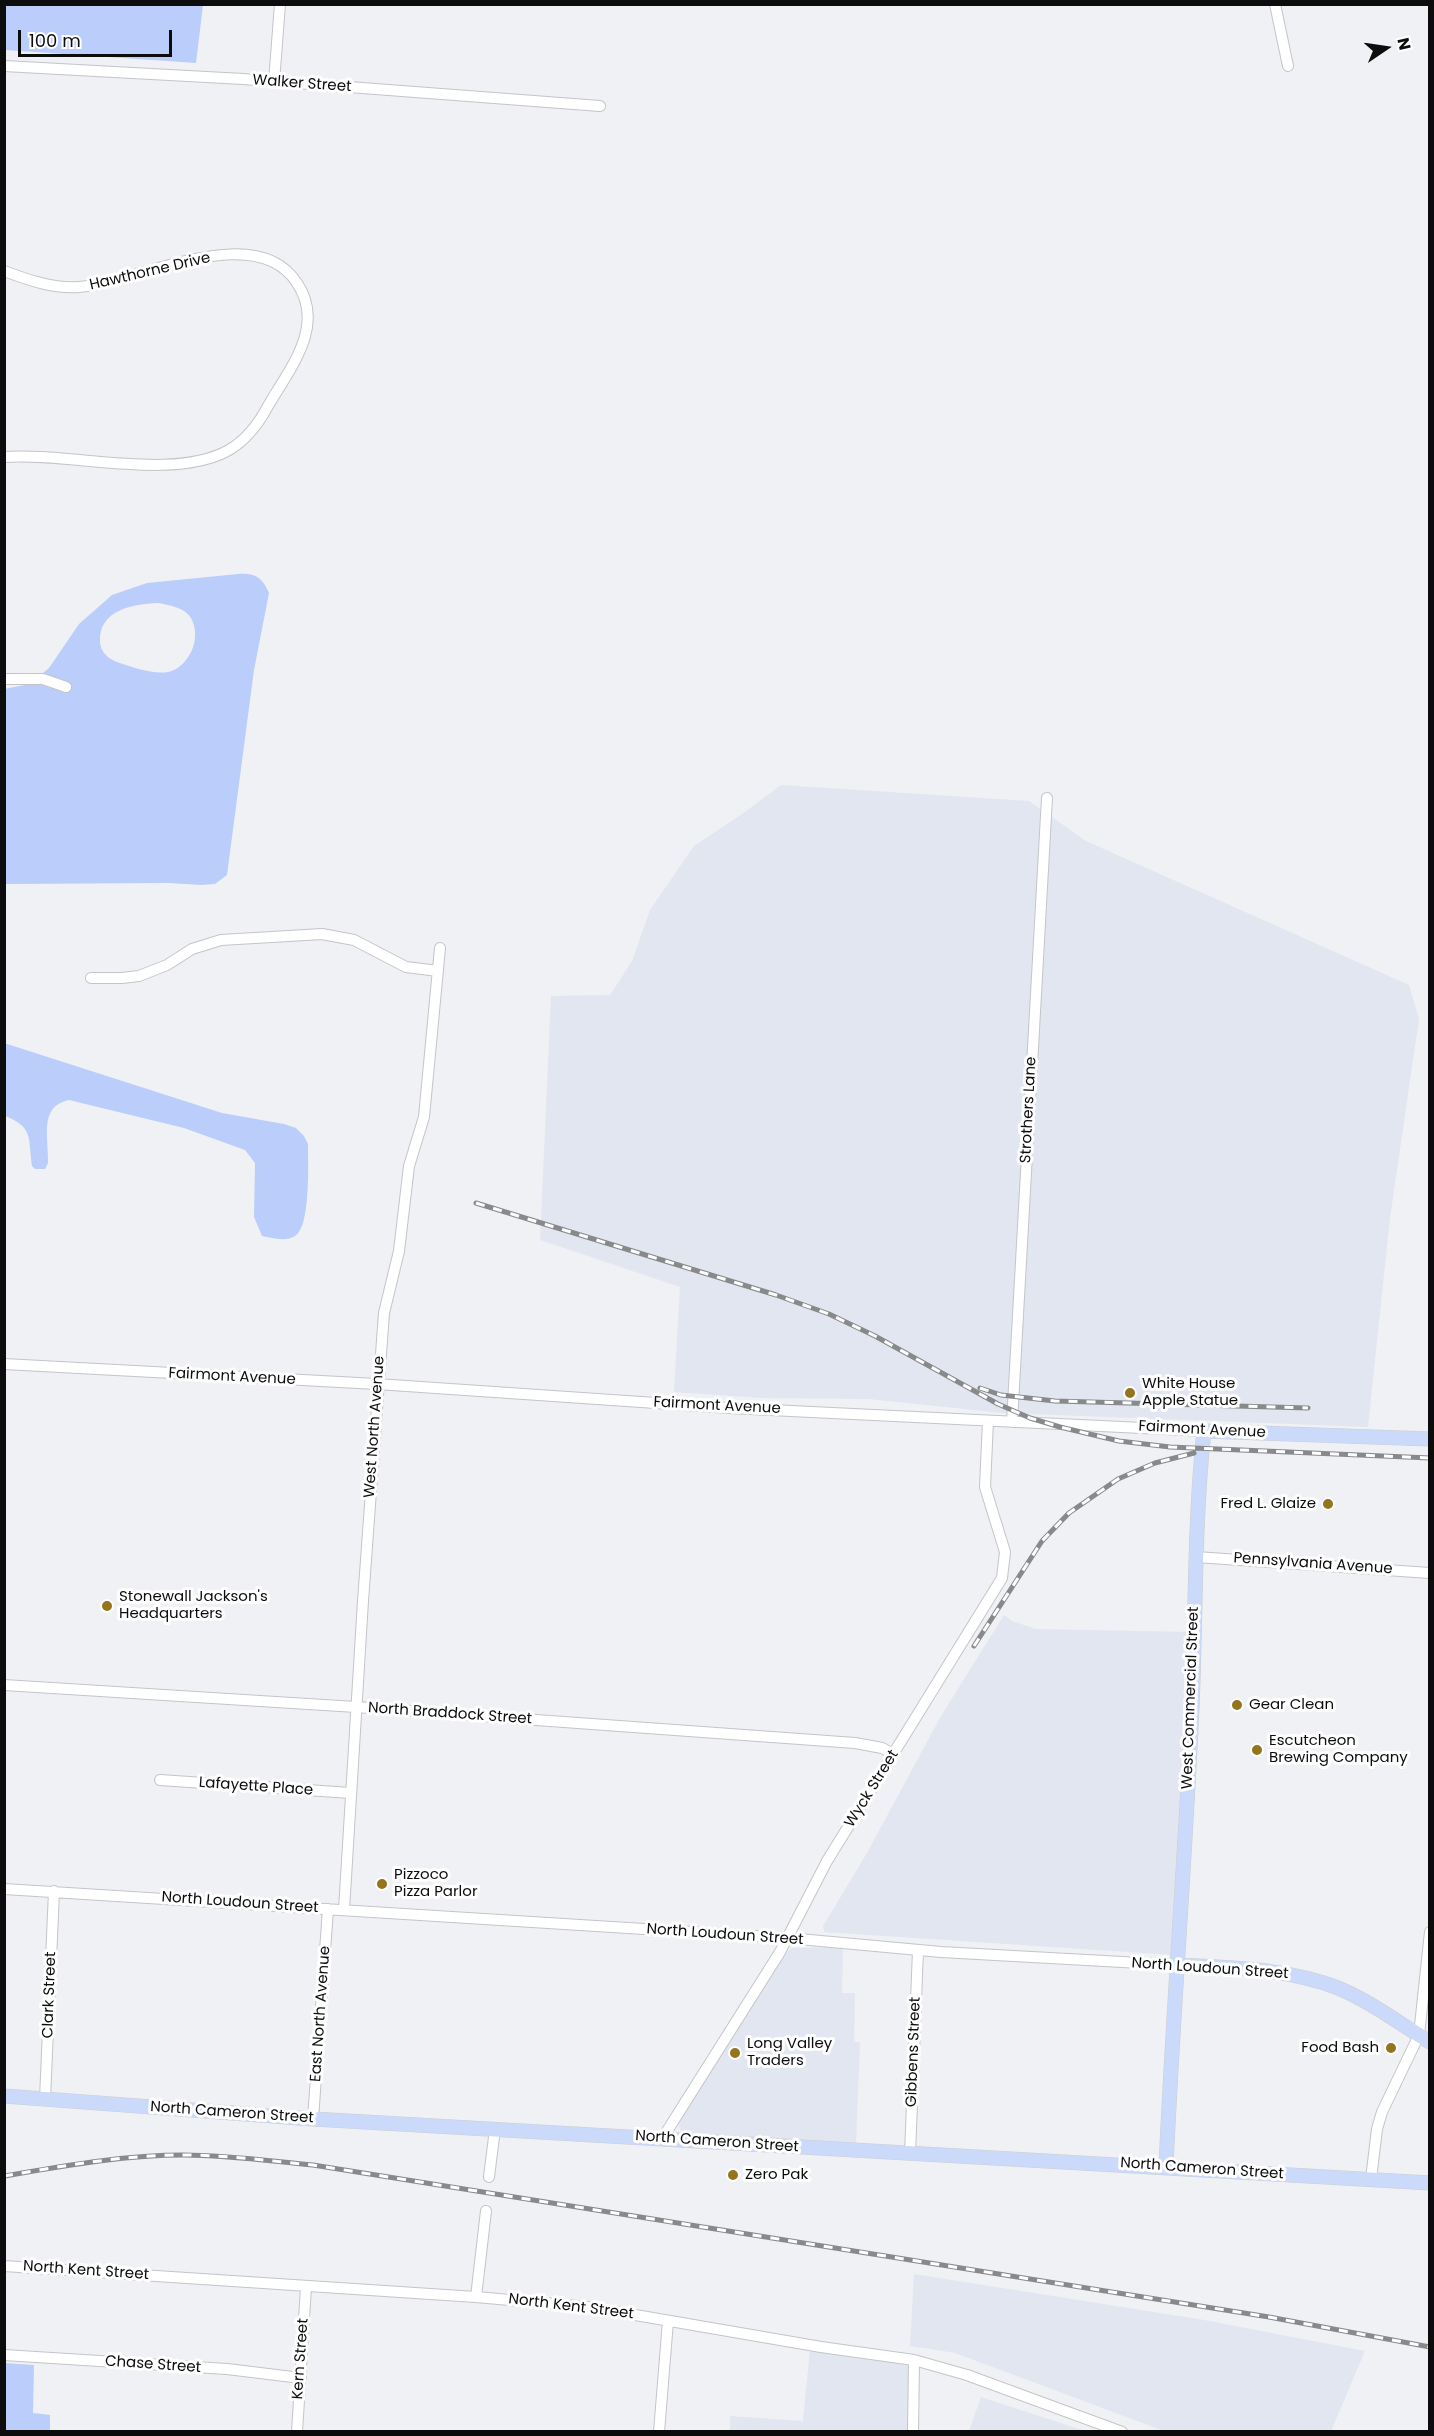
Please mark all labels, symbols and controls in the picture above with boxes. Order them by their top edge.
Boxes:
scale bar [21,18,176,56]
north arrow [1356,18,1416,78]
text: 100 m [29,28,81,53]
text: N [1391,35,1417,52]
street label: Walker Street [252,72,352,96]
street label: Hawthorne Drive [88,249,212,295]
street label: Strothers Lane [1017,1056,1041,1164]
street label: West North Avenue [361,1355,389,1499]
street label: Fairmont Avenue [168,1365,296,1389]
place label: White House Apple Statue [1142,1375,1238,1410]
marker: White House Apple Statue [1123,1386,1137,1400]
street label: Fairmont Avenue [653,1394,781,1418]
street label: Fairmont Avenue [1138,1418,1266,1442]
place label: Fred L. Glaize [1220,1495,1316,1513]
marker: Fred L. Glaize [1321,1497,1335,1511]
street label: Pennsylvania Avenue [1233,1549,1393,1579]
place label: Stonewall Jackson's Headquarters [119,1588,268,1623]
marker: Stonewall Jackson's Headquarters [100,1599,114,1613]
street label: West Commercial Street [1179,1606,1203,1790]
place label: Gear Clean [1249,1696,1334,1714]
marker: Gear Clean [1230,1698,1244,1712]
street label: North Braddock Street [367,1699,533,1729]
place label: Escutcheon Brewing Company [1269,1732,1408,1767]
marker: Escutcheon Brewing Company [1250,1743,1264,1757]
street label: Wyck Street [841,1747,903,1831]
street label: Lafayette Place [198,1774,314,1800]
place label: Pizzoco Pizza Parlor [394,1866,477,1901]
marker: Pizzoco Pizza Parlor [375,1877,389,1891]
street label: North Loudoun Street [161,1889,319,1917]
street label: North Loudoun Street [646,1921,804,1949]
street label: East North Avenue [307,1945,335,2083]
street label: Clark Street [39,1951,61,2039]
street label: North Loudoun Street [1131,1955,1289,1983]
street label: Gibbens Street [903,1997,925,2107]
place label: Long Valley Traders [747,2035,832,2070]
place label: Food Bash [1301,2039,1379,2057]
marker: Food Bash [1384,2041,1398,2055]
marker: Long Valley Traders [728,2046,742,2060]
street label: North Cameron Street [150,2098,314,2128]
street label: North Cameron Street [635,2127,799,2157]
street label: North Cameron Street [1120,2154,1284,2184]
place label: Zero Pak [745,2166,808,2184]
marker: Zero Pak [726,2168,740,2182]
street label: North Kent Street [22,2258,150,2284]
street label: North Kent Street [507,2290,635,2324]
street label: Kern Street [289,2318,313,2400]
street label: Chase Street [104,2353,202,2377]

